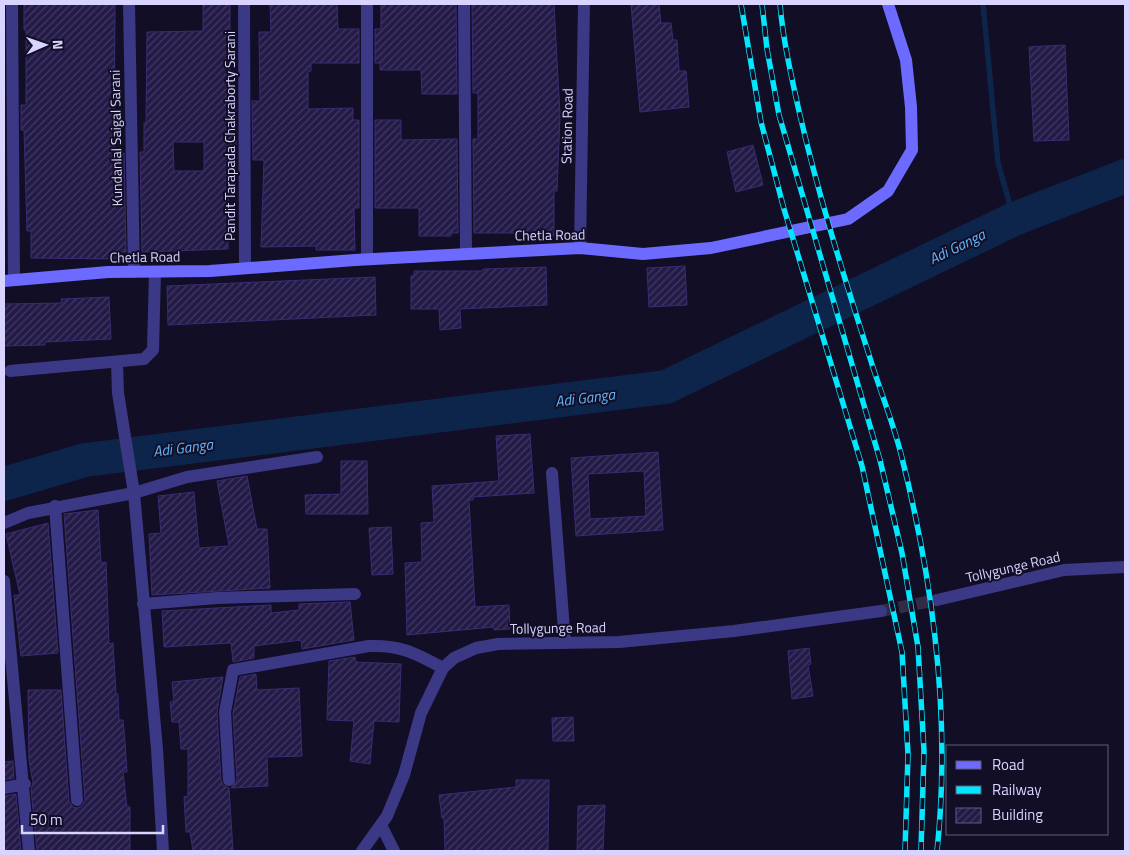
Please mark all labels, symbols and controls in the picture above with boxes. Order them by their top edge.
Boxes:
north arrow [20,20,70,70]
street label: Pandit Tarapada Chakraborty Sarani [219,31,240,241]
text: N [48,39,69,50]
street label: Kundanlal Saigal Sarani [104,70,127,206]
street label: Station Road [555,88,578,164]
water label: Adi Ganga [925,222,990,270]
street label: Chetla Road [514,223,586,246]
street label: Chetla Road [109,245,181,268]
water label: Adi Ganga [554,382,618,413]
water label: Adi Ganga [152,432,216,463]
street label: Tollygunge Road [964,545,1062,588]
street label: Tollygunge Road [510,616,606,639]
legend [946,745,1109,835]
text: Road [992,753,1024,776]
text: Railway [992,778,1042,801]
scale bar [22,802,164,834]
text: Building [992,803,1043,826]
text: 50 m [30,808,63,831]

